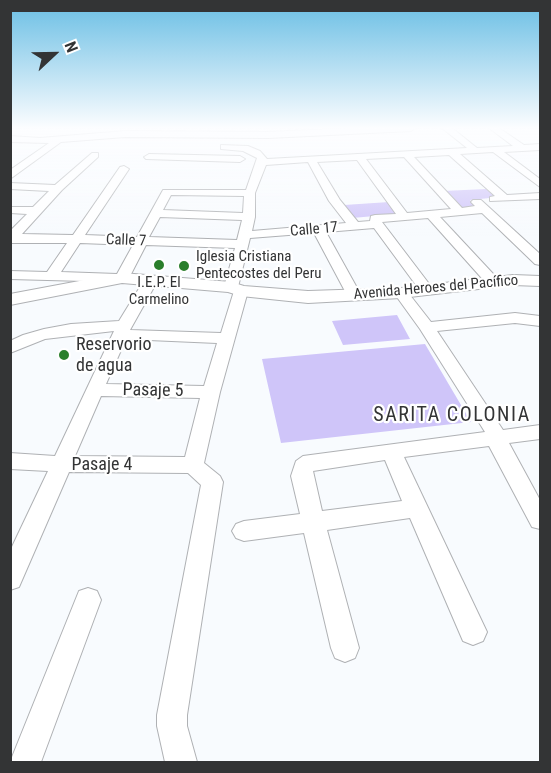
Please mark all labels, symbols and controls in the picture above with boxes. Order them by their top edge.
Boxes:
north arrow [24,24,84,84]
text: N [61,39,82,55]
street label: Calle 17 [289,219,339,241]
street label: Calle 7 [105,231,147,251]
place label: Iglesia Cristiana Pentecostes del Peru [196,248,321,283]
marker: I.E.P. El Carmelino [152,258,166,272]
marker: Iglesia Cristiana Pentecostes del Peru [177,259,191,273]
street label: Avenida Heroes del Pacífico [353,272,519,304]
place label: I.E.P. El Carmelino [129,274,189,309]
place label: Reservorio de agua [76,334,152,376]
marker: Reservorio de agua [57,348,71,362]
street label: Pasaje 5 [122,380,184,402]
district label: SARITA COLONIA [373,404,531,428]
street label: Pasaje 4 [72,454,132,476]

